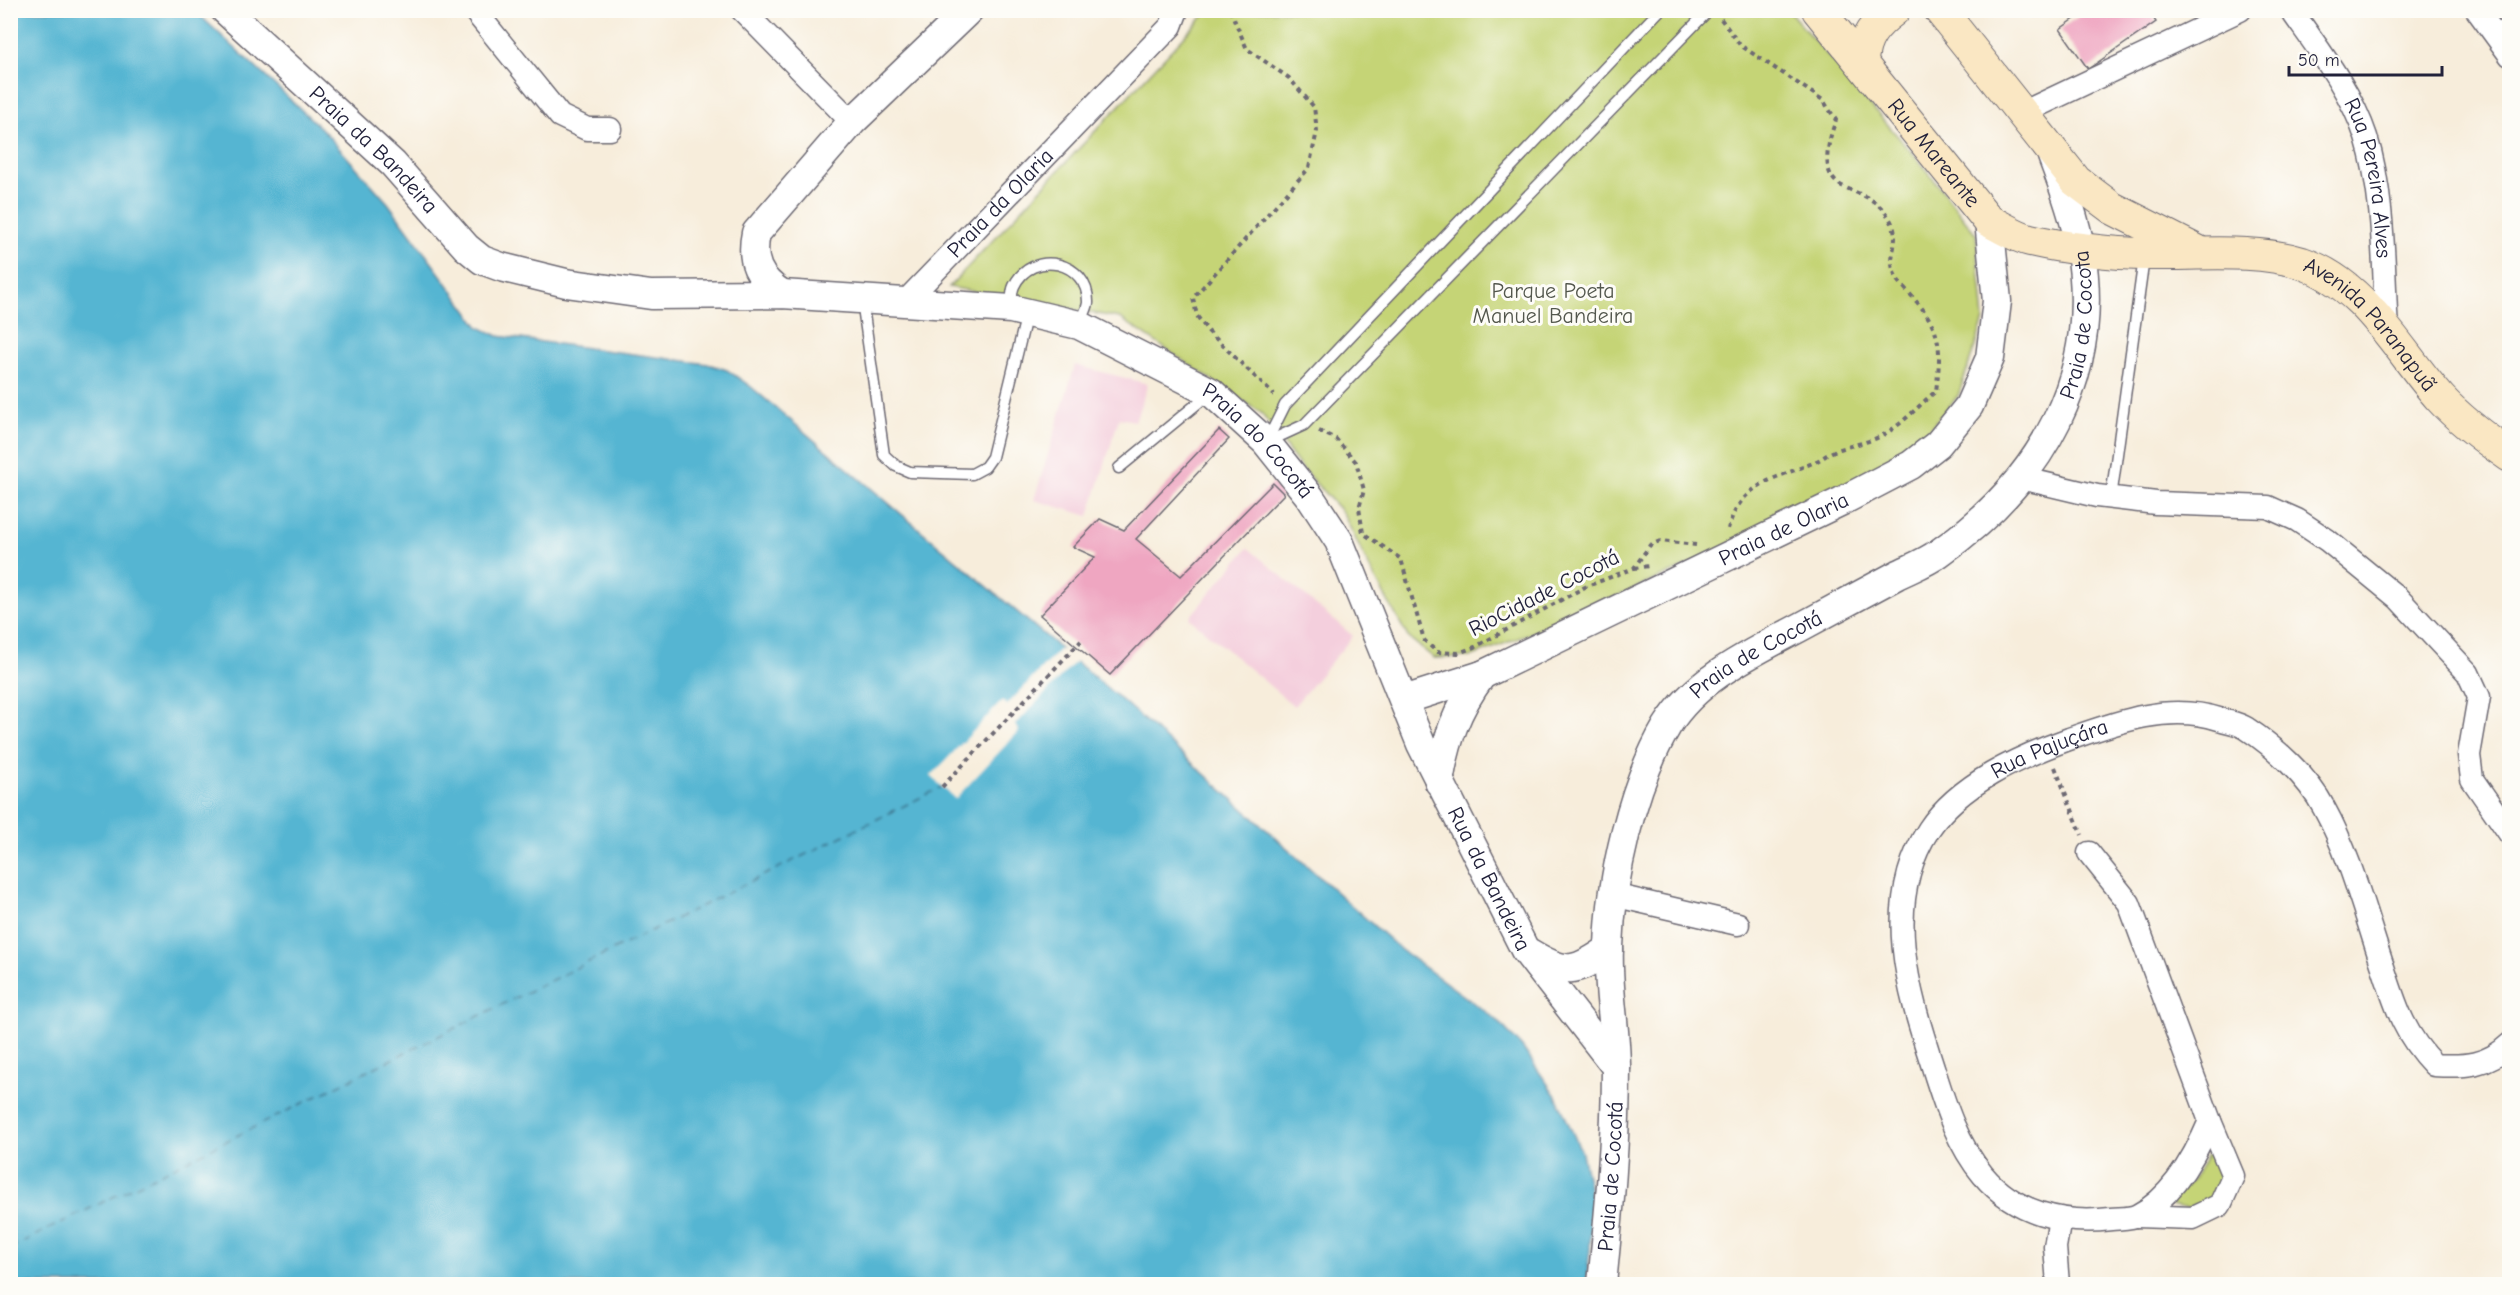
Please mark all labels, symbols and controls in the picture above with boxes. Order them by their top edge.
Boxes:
scale bar [2289,39,2442,77]
text: 50 m [2298,50,2340,71]
street label: Praia da Bandeira [304,81,443,219]
street label: Rua Mareante [1882,93,1986,213]
street label: Rua Pereira Alves [2338,94,2397,259]
street label: Praia da Olaria [942,143,1059,263]
street label: Praia de Cocota [2054,249,2098,403]
street label: Avenida Paranapuã [2300,252,2442,397]
park label: Parque Poeta Manuel Bandeira [1473,278,1633,329]
street label: Praia do Cocotá [1198,377,1319,504]
street label: Praia de Olaria [1714,487,1853,572]
street label: RioCidade Cocotá [1464,544,1624,642]
street label: Praia de Cocotá [1684,605,1826,704]
street label: Rua Pajuçára [1986,714,2111,785]
street label: Rua da Bandeira [1442,803,1536,955]
street label: Praia de Cocotá [1592,1101,1629,1252]

